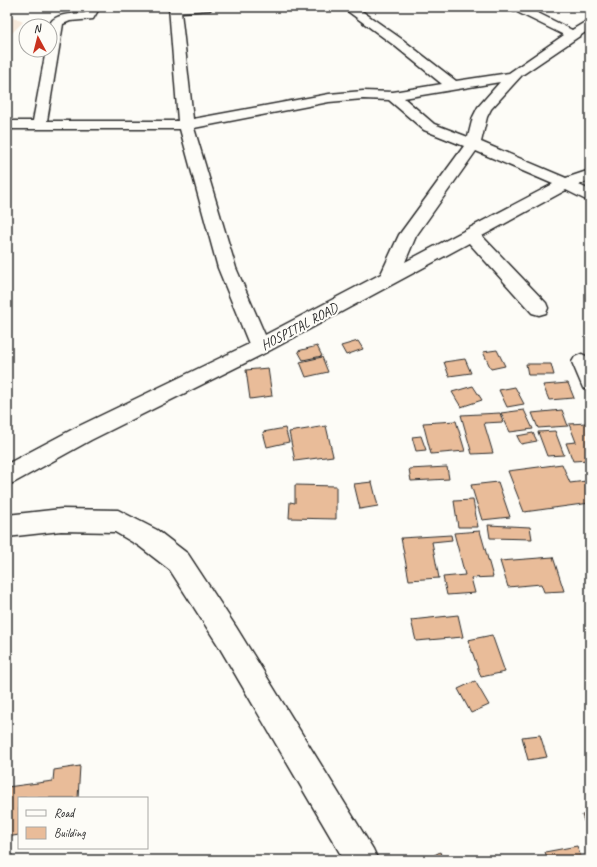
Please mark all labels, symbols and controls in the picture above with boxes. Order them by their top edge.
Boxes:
north arrow [18,18,58,58]
text: N [33,20,43,35]
street label: HOSPITAL ROAD [258,298,342,354]
legend [18,797,148,849]
text: Road [54,805,76,821]
text: Building [54,825,86,841]

